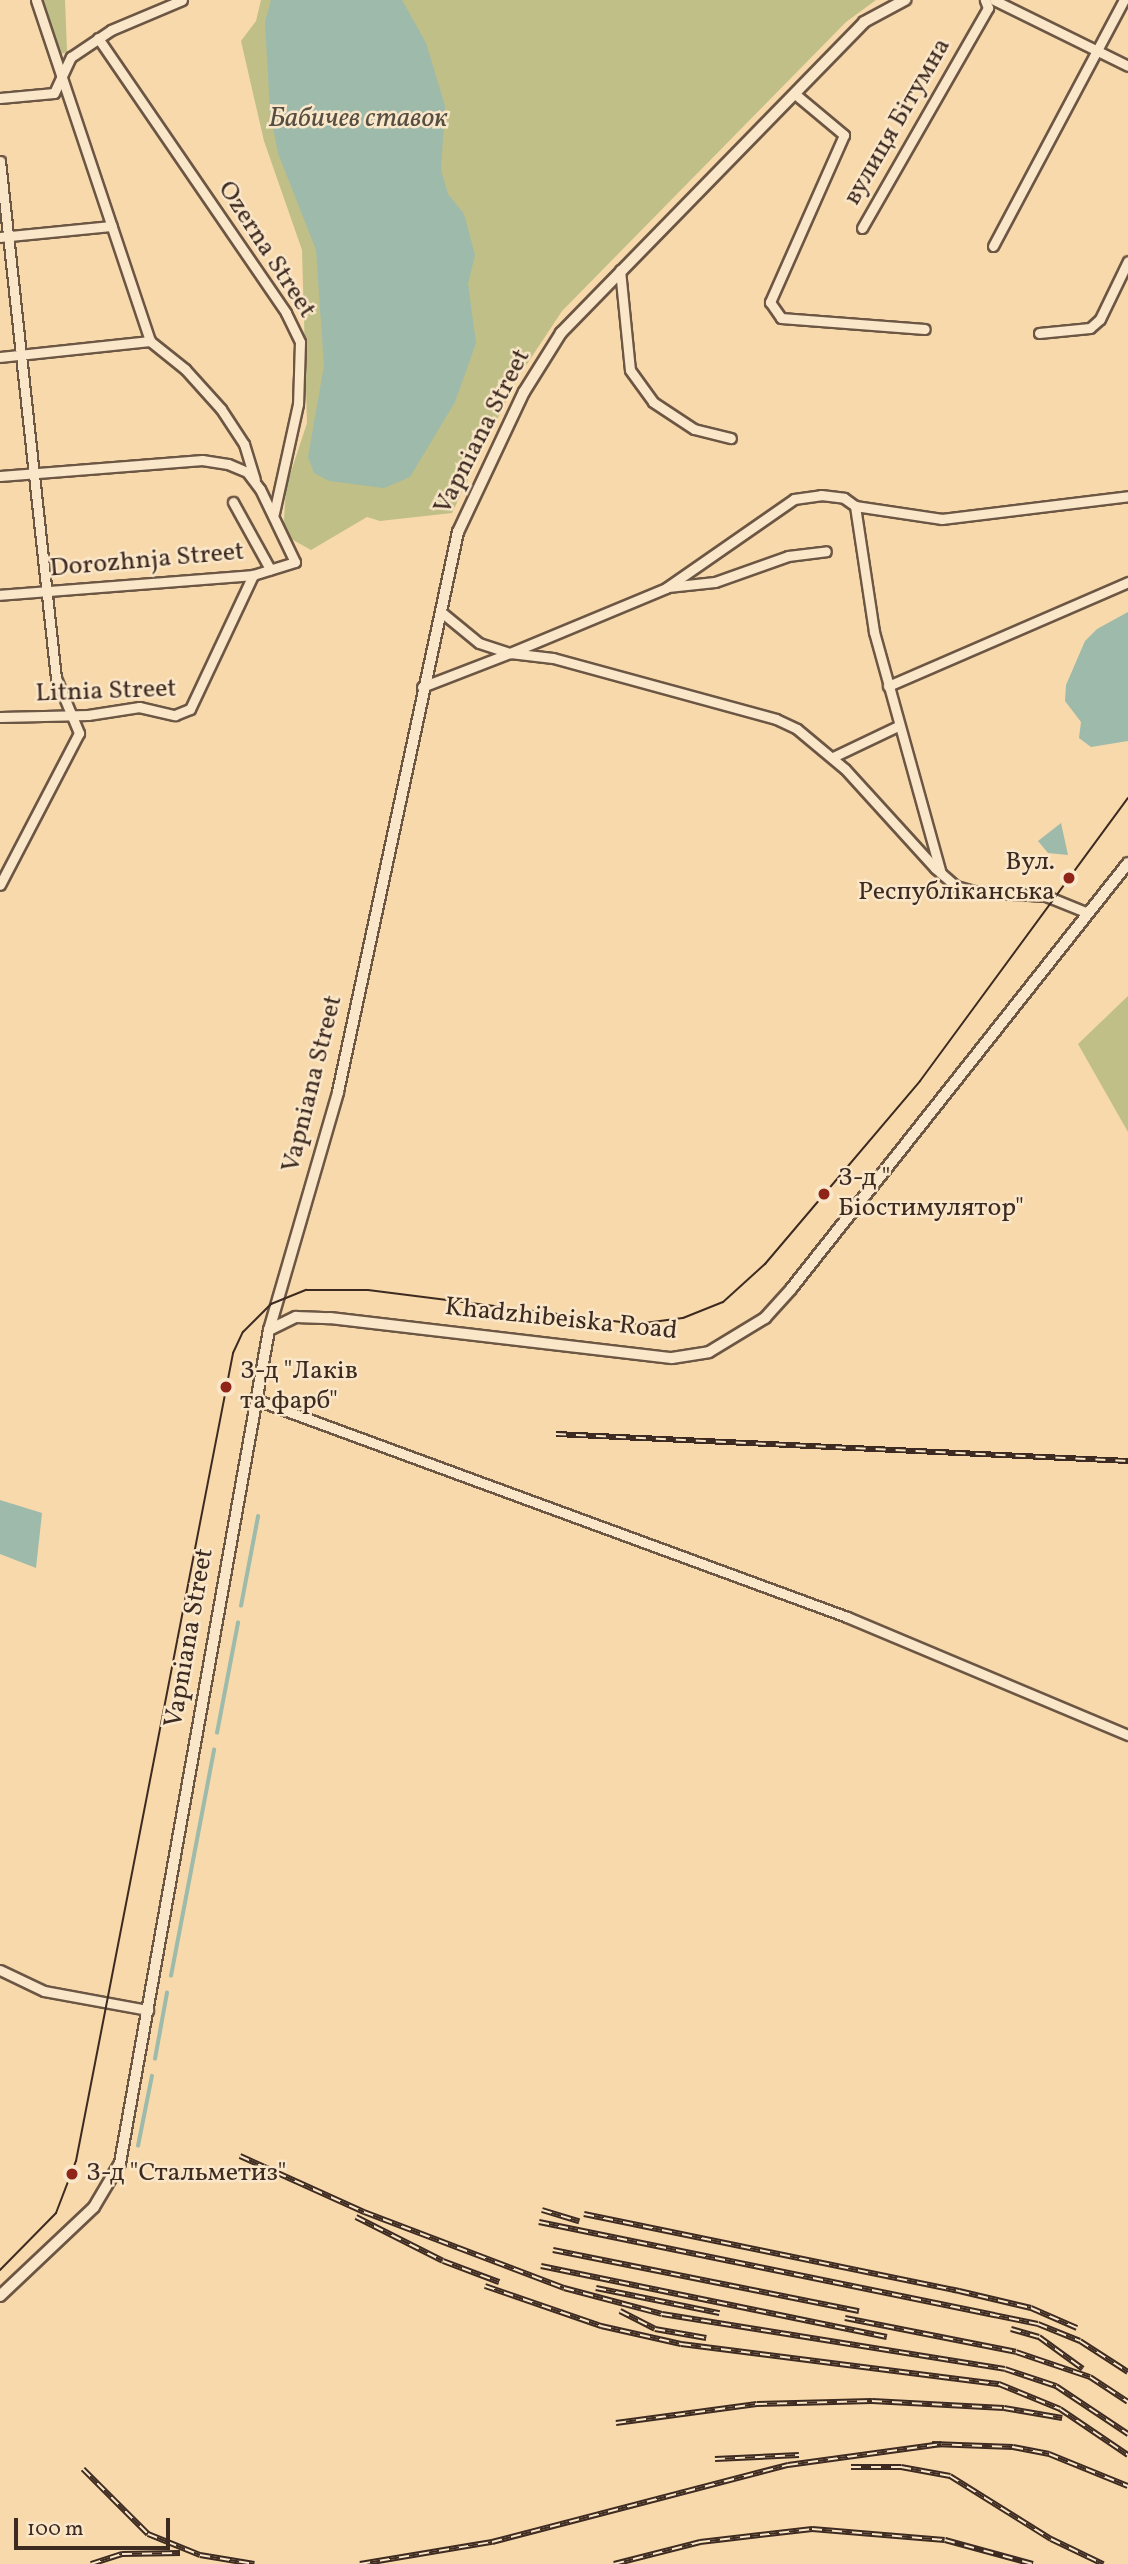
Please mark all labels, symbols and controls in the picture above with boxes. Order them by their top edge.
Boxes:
street label: вулиця Бітумна [838,33,958,211]
water label: Бабичев ставок [269,102,447,136]
street label: Ozerna Street [210,176,322,324]
street label: Vapniana Street [428,344,538,520]
street label: Dorozhnja Street [48,537,246,585]
street label: Litnia Street [35,674,177,710]
place label: Вул. Республіканська [858,847,1055,908]
marker: Вул. Республіканська [1061,870,1077,886]
street label: Vapniana Street [276,992,350,1176]
place label: З-д " Біостимулятор" [838,1163,1024,1224]
marker: З-д " Біостимулятор" [816,1186,832,1202]
street label: Khadzhibeiska Road [443,1292,679,1348]
place label: З-д "Лаків та фарб" [240,1356,358,1418]
marker: З-д "Лаків та фарб" [218,1379,234,1395]
street label: Vapniana Street [159,1546,221,1730]
place label: З-д "Стальметиз" [86,2158,286,2190]
marker: З-д "Стальметиз" [64,2166,80,2182]
scale bar [18,2504,173,2548]
text: 100 m [27,2515,84,2544]

